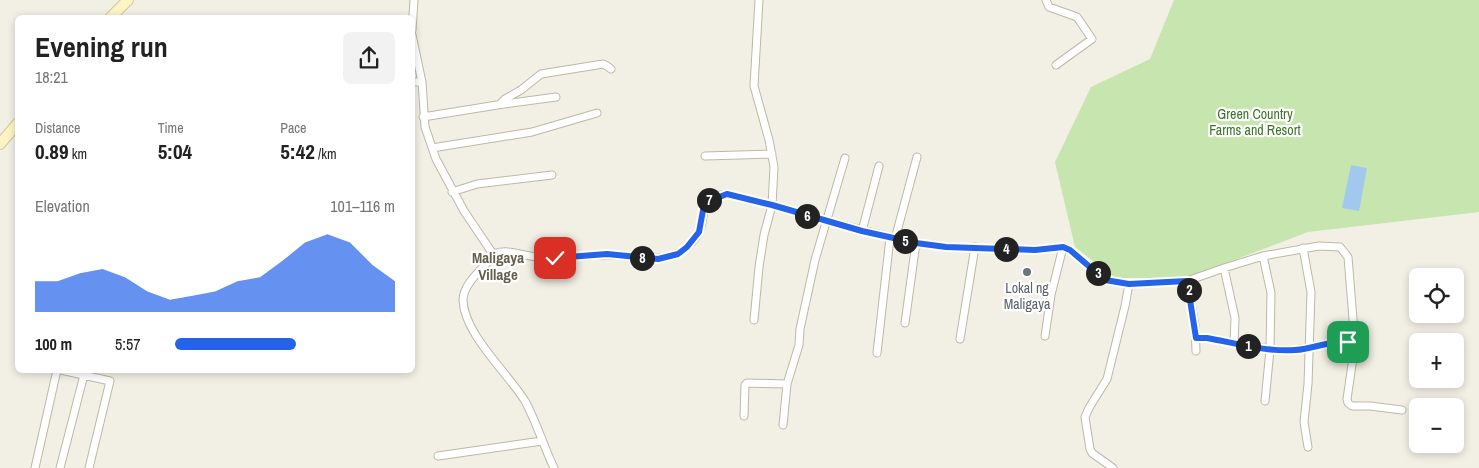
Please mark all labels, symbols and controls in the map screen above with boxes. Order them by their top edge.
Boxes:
text: Evening run [35,28,168,66]
button: share [343,32,395,84]
text: 18:21 [35,66,68,88]
park label: Green Country Farms and Resort [1209,105,1301,139]
text: Distance [35,119,80,137]
text: Time [158,119,184,137]
text: Pace [280,119,307,137]
text: 0.89 [35,137,69,166]
text: 5:04 [158,137,192,166]
text: 5:42 [280,137,315,166]
text: km [69,145,87,163]
text: /km [315,145,336,163]
pin: 7 [696,188,722,212]
text: 7 [706,191,713,209]
text: Elevation [35,195,90,217]
text: 101–116 m [330,195,395,217]
pin: 6 [794,204,820,228]
text: 6 [804,207,811,225]
pin: 5 [892,228,918,254]
text: 5 [902,232,909,250]
pin: 4 [994,236,1018,262]
pin [534,237,576,279]
text: 4 [1003,240,1010,258]
icon: check [541,244,569,272]
pin: 8 [630,246,654,270]
district label: Maligaya Village [472,247,524,285]
text: 8 [639,249,646,267]
pin: 3 [1086,260,1110,286]
text: 3 [1095,264,1102,282]
marker: Lokal ng Maligaya [1021,266,1033,278]
map controls [1409,268,1464,453]
button: locate [1409,268,1464,323]
pin: 2 [1176,278,1202,302]
place label: Lokal ng Maligaya [1004,279,1051,313]
text: 2 [1186,281,1193,299]
pin [1327,321,1369,363]
icon: arrive [1334,328,1362,356]
text: 100 m [35,333,72,355]
text: 5:57 [115,333,141,355]
button: + [1409,333,1464,388]
pin: 1 [1236,334,1260,358]
text: 1 [1245,337,1252,355]
button: − [1409,398,1464,453]

